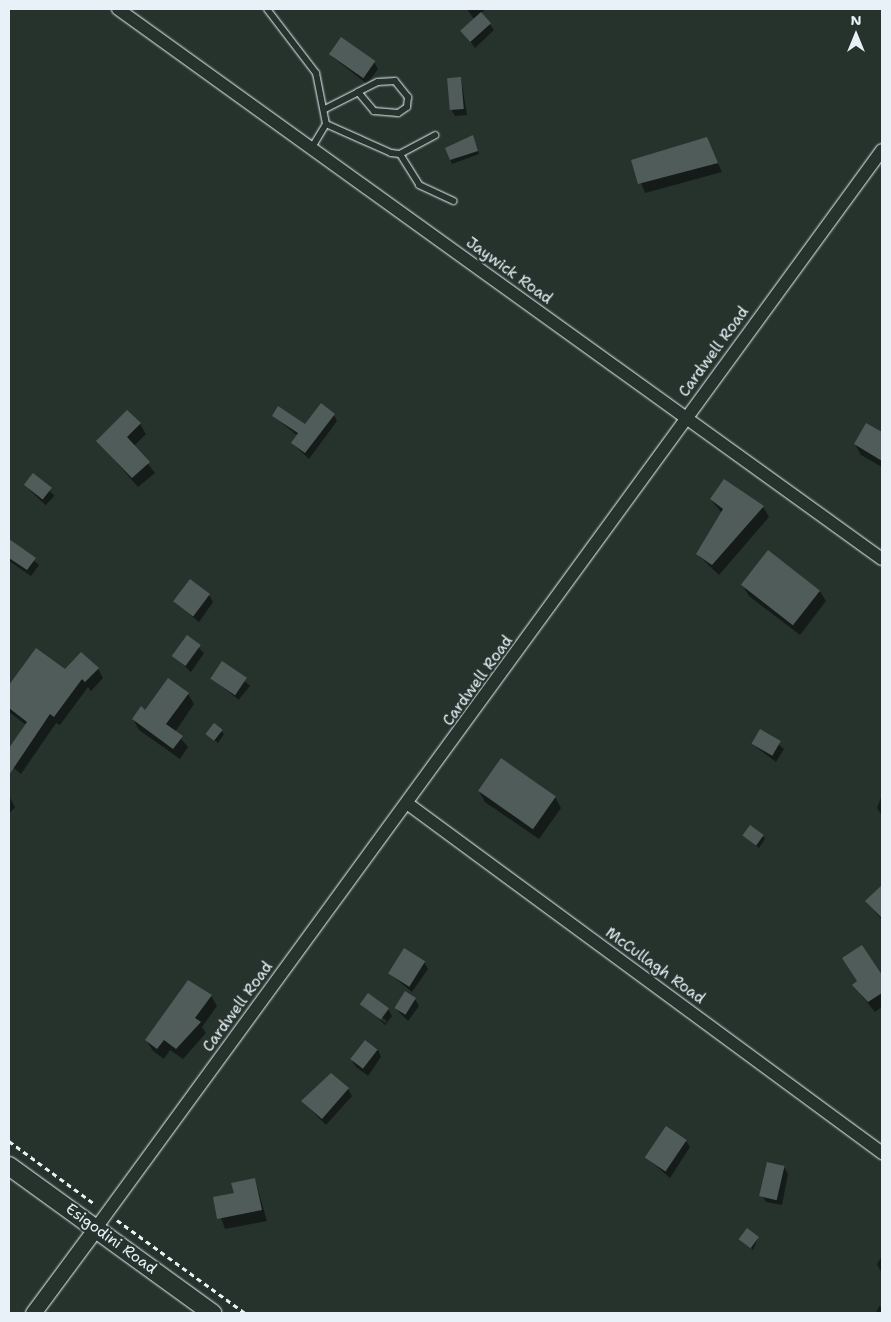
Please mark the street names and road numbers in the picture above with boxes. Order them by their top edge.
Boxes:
street label: Jaywick Road [462,234,556,308]
street label: Cardwell Road [675,303,753,401]
street label: Cardwell Road [439,632,517,730]
street label: McCullagh Road [602,924,708,1008]
street label: Cardwell Road [199,958,277,1056]
street label: Esigodini Road [62,1200,160,1278]

